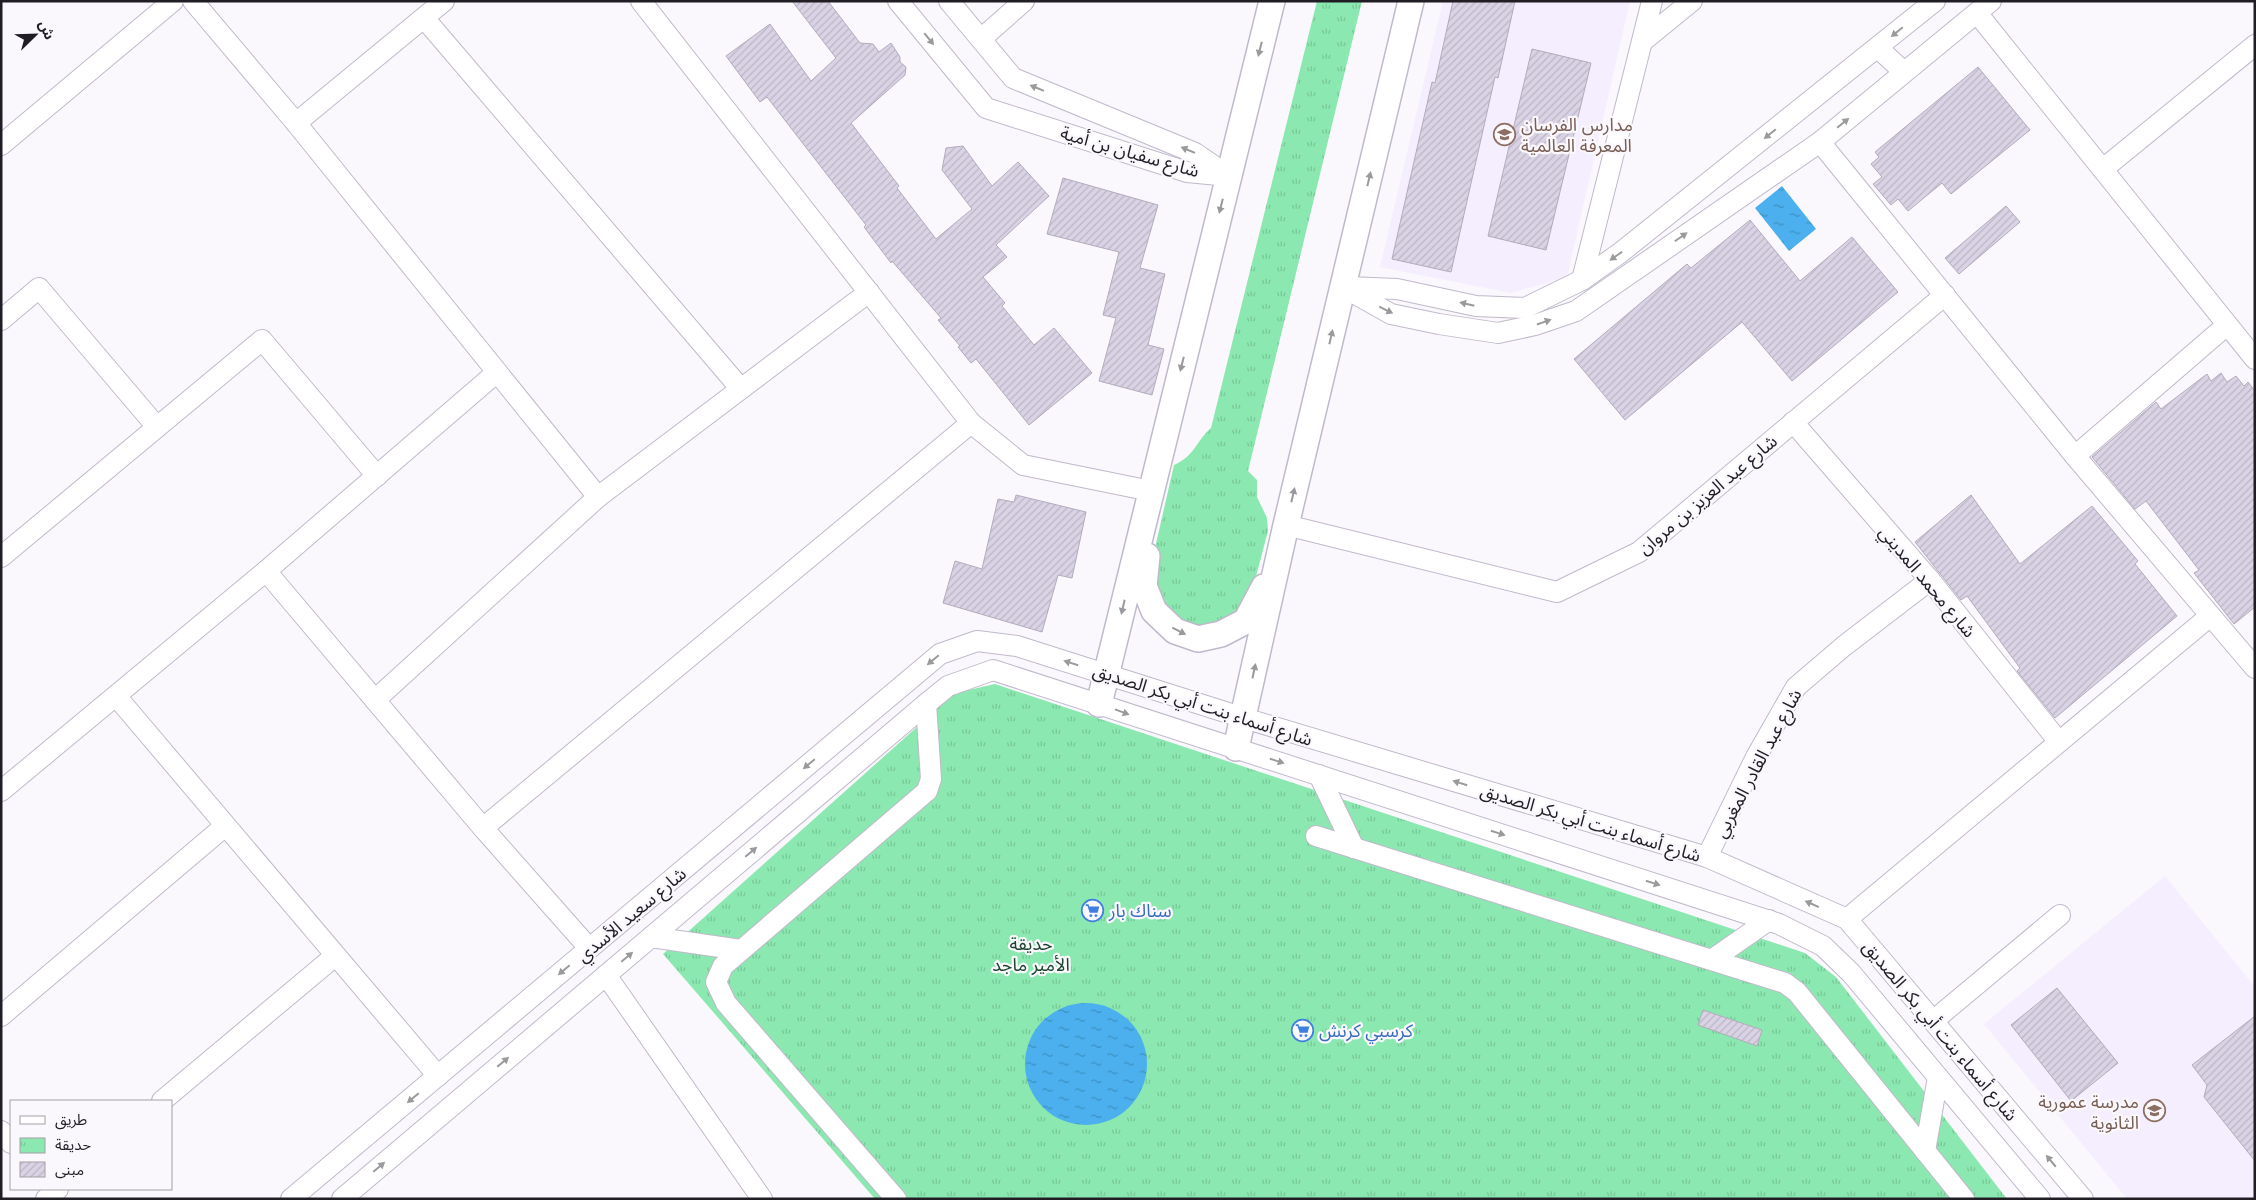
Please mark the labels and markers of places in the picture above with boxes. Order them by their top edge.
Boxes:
place label: مدارس الفرسان المعرفة العالمية [1521,113,1633,157]
school or university icon: مدارس الفرسان المعرفة العالمية [1493,122,1517,146]
supermarket icon: سناك بار [1081,898,1105,922]
place label: سناك بار [1108,899,1172,922]
supermarket icon: كرسبي كرنش [1291,1018,1315,1042]
place label: كرسبي كرنش [1319,1019,1413,1044]
place label: مدرسة عمورية الثانوية [2038,1090,2139,1134]
school or university icon: مدرسة عمورية الثانوية [2143,1099,2167,1123]

